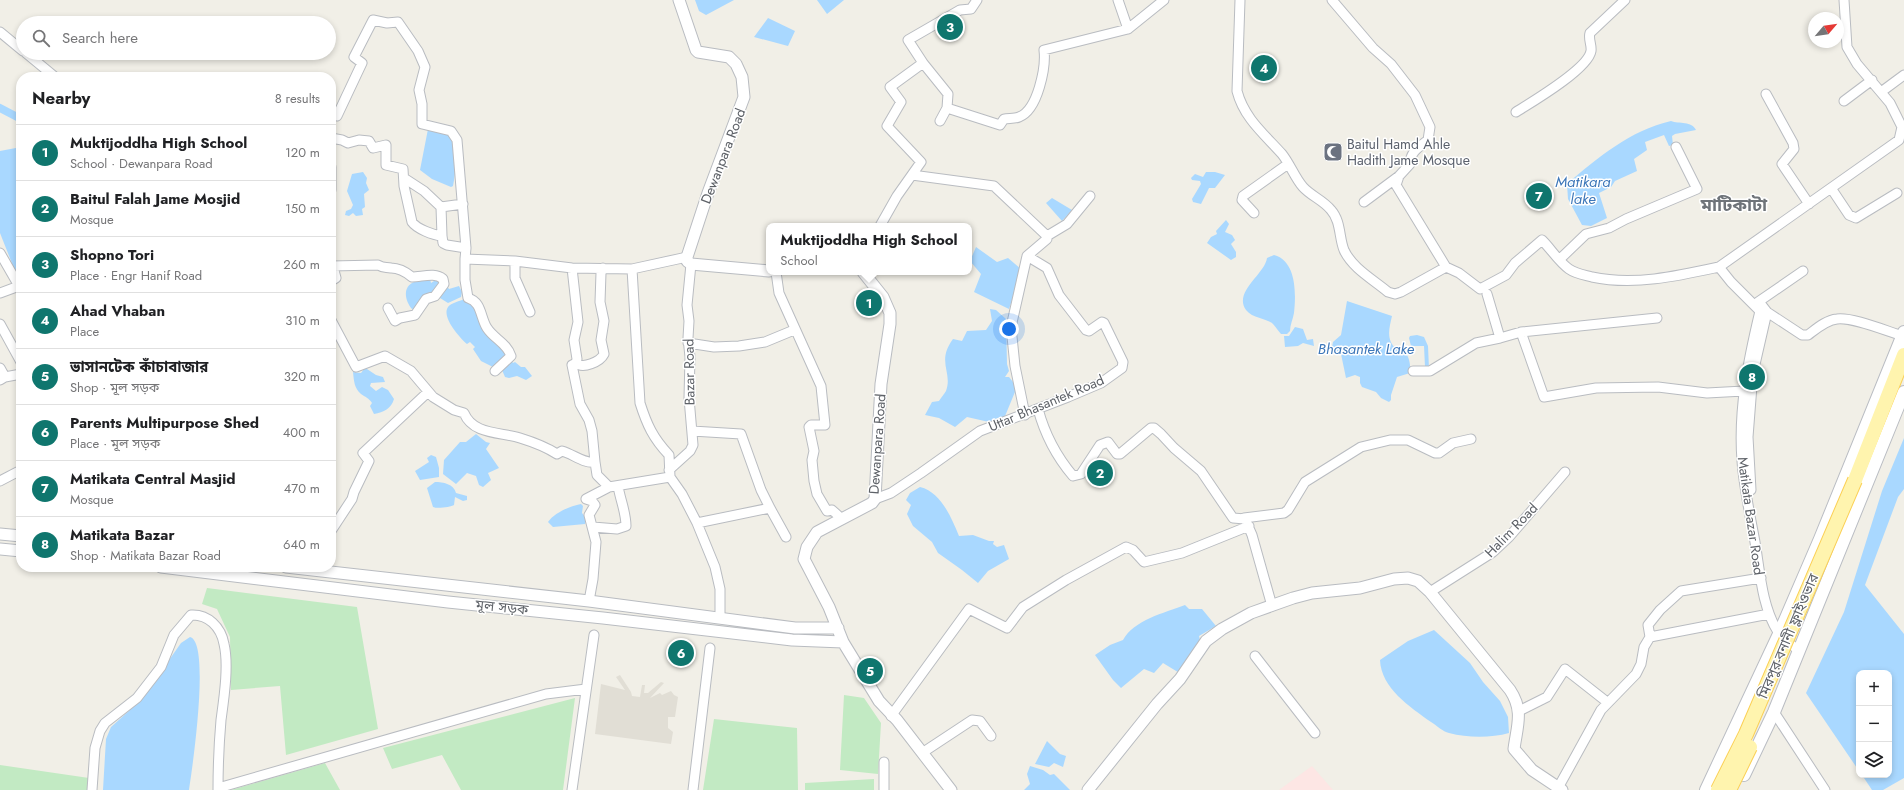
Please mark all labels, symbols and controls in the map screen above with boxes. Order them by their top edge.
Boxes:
pin: 3 [937,12,963,42]
north arrow [1808,12,1844,48]
search box [16,16,336,60]
icon: search [30,27,52,49]
text: Search here [62,27,138,49]
pin: 4 [1251,53,1277,83]
text: Nearby [32,86,90,110]
text: 8 results [275,89,320,108]
street label: Dewanpara Road [696,105,750,207]
text: Muktijoddha High School [70,132,247,154]
place label: Baitul Hamd Ahle Hadith Jame Mosque [1347,134,1470,170]
mosque icon: Baitul Hamd Ahle Hadith Jame Mosque [1322,141,1344,163]
text: 1 [42,143,48,162]
text: 120 m [285,143,320,162]
text: School · Dewanpara Road [70,154,213,173]
water label: Matikara lake [1555,171,1611,210]
pin: 7 [1526,181,1552,211]
text: Baitul Falah Jame Mosjid [70,188,240,210]
district label: মাটিকাটা [1700,192,1768,218]
text: 2 [41,199,49,218]
text: 150 m [285,199,320,218]
text: Mosque [70,210,114,229]
popup [766,223,972,275]
text: Muktijoddha High School [780,229,958,251]
text: Shopno Tori [70,244,154,266]
text: School [780,251,818,270]
text: 3 [41,255,49,274]
text: 260 m [283,255,320,274]
text: Place · Engr Hanif Road [70,266,202,285]
pin: 1 [856,288,882,318]
text: Ahad Vhaban [70,300,165,322]
text: 4 [40,311,50,330]
text: 310 m [285,311,320,330]
your location [999,319,1019,339]
text: Place [70,322,99,341]
street label: Bazar Road [678,338,700,406]
water label: Bhasantek Lake [1318,338,1415,360]
text: ভাসানটেক কাঁচাবাজার [70,356,208,378]
pin: 8 [1739,362,1765,392]
text: 5 [41,367,49,386]
text: 320 m [284,367,320,386]
street label: Uttar Bhasantek Road [985,370,1107,436]
text: Shop · মূল সড়ক [70,378,159,397]
street label: Dewanpara Road [864,393,890,495]
text: Parents Multipurpose Shed [70,412,259,434]
text: 6 [41,423,49,442]
text: 400 m [283,423,320,442]
text: Place · মূল সড়ক [70,434,160,453]
street label: Matikata Bazar Road [1733,456,1769,576]
pin: 2 [1087,458,1113,488]
text: Matikata Central Masjid [70,468,236,490]
text: 7 [41,479,49,498]
text: 470 m [284,479,320,498]
text: Mosque [70,490,114,509]
street label: Halim Road [1480,498,1542,562]
text: Matikata Bazar [70,524,175,546]
text: 8 [41,535,49,554]
text: 640 m [283,535,320,554]
text: Shop · Matikata Bazar Road [70,546,221,565]
street label: মিরপুর-বনানী ফ্লাইওভার [1752,570,1824,703]
street label: মূল সড়ক [474,594,530,620]
pin: 6 [668,638,694,668]
pin: 5 [857,656,883,686]
map controls [1856,670,1892,778]
button: + [1856,670,1892,706]
button: − [1856,706,1892,742]
button: layers [1856,742,1892,778]

